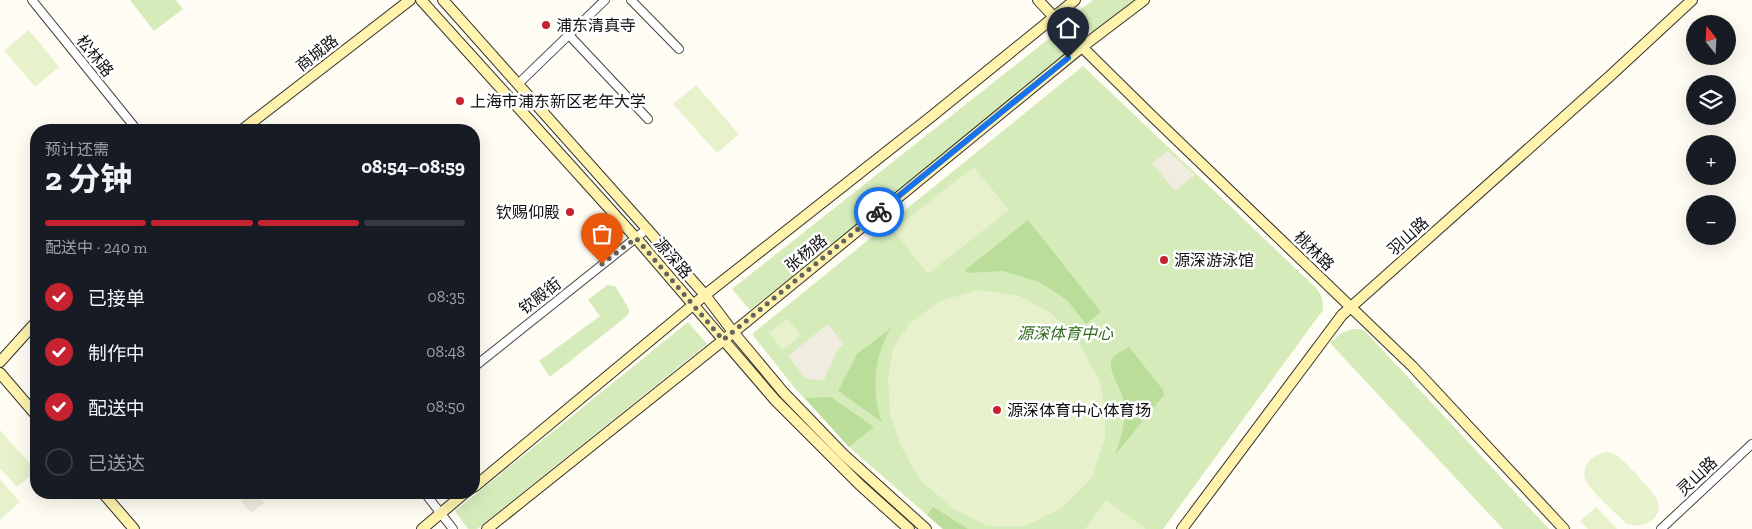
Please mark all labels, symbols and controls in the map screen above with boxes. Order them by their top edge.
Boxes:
pin [1047,7,1089,58]
icon: home [1054,14,1082,42]
north arrow [1686,15,1736,65]
map controls [1686,15,1736,245]
place label: 浦东清真寺 [556,16,636,35]
marker: 浦东清真寺 [540,19,552,31]
street label: 松林路 [73,31,117,81]
street label: 商城路 [292,31,342,75]
button: layers [1686,75,1736,125]
place label: 上海市浦东新区老年大学 [470,92,646,111]
marker: 上海市浦东新区老年大学 [454,95,466,107]
button: + [1686,135,1736,185]
text: 预计还需 [45,140,109,159]
text: 08:54–08:59 [361,155,465,178]
text: 2 分钟 [45,160,132,198]
courier [854,187,904,237]
button: − [1686,195,1736,245]
icon: bike [865,198,893,226]
place label: 钦赐仰殿 [496,203,560,222]
marker: 钦赐仰殿 [564,206,576,218]
pin [581,213,623,264]
street label: 羽山路 [1384,213,1432,259]
icon: bag [588,220,616,248]
street label: 桃林路 [1290,227,1338,275]
street label: 张杨路 [781,231,831,275]
street label: 源深路 [650,234,696,282]
text: 配送中 · 240 m [45,238,147,257]
place label: 源深游泳馆 [1174,251,1254,270]
marker: 源深游泳馆 [1158,254,1170,266]
street label: 钦殿街 [515,274,565,318]
icon: check [45,283,73,311]
text: 已接单 [88,287,145,310]
text: 08:35 [428,287,465,306]
park label: 源深体育中心 [1017,324,1114,343]
icon: check [45,338,73,366]
text: 制作中 [88,342,145,365]
text: 08:48 [426,342,465,361]
icon: check [45,393,73,421]
text: 配送中 [88,397,145,420]
text: 08:50 [426,397,465,416]
place label: 源深体育中心体育场 [1007,401,1151,420]
marker: 源深体育中心体育场 [991,404,1003,416]
text: 已送达 [88,452,145,475]
street label: 灵山路 [1673,453,1721,499]

